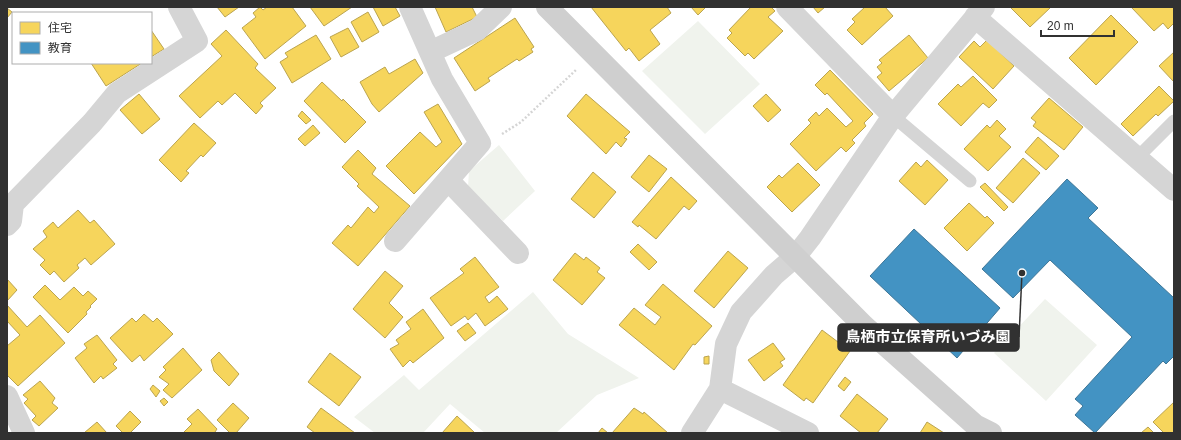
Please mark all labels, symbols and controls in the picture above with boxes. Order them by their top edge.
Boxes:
legend [12,12,152,64]
scale bar [1041,12,1114,38]
text: 20 m [1047,19,1074,33]
text: 住宅 [48,21,72,35]
text: 教育 [48,41,72,55]
callout: 鳥栖市立保育所いづみ園 [838,324,1019,351]
text: 鳥栖市立保育所いづみ園 [845,328,1011,345]

